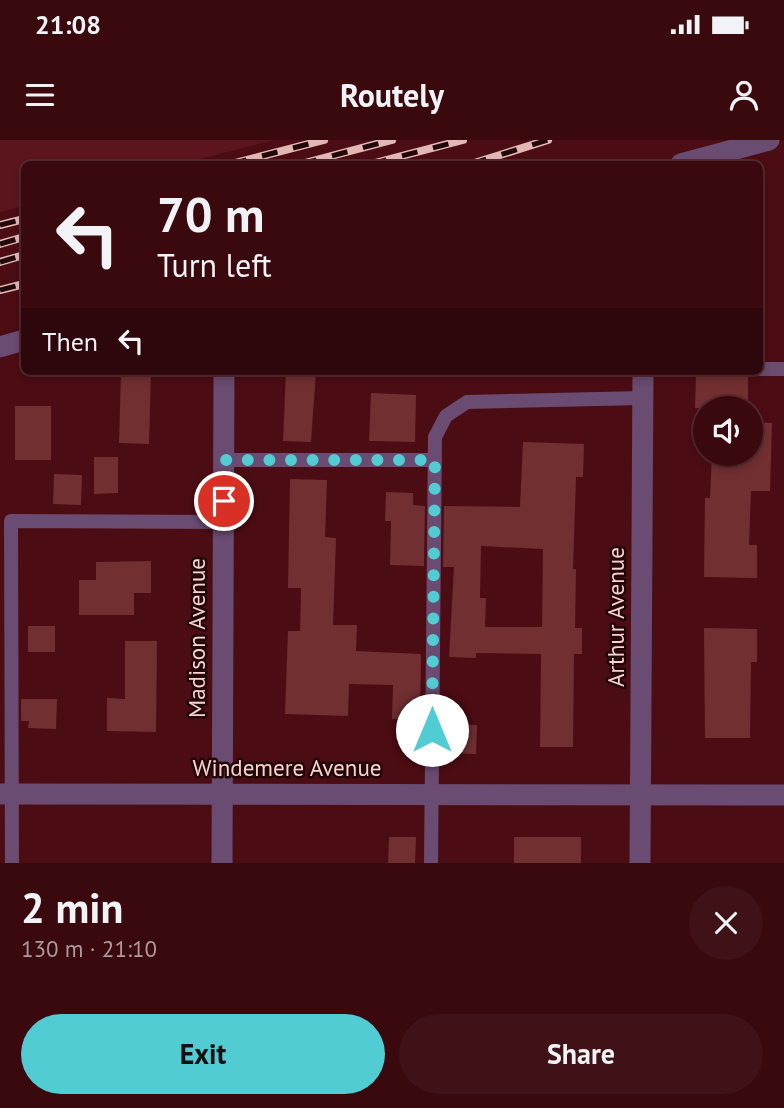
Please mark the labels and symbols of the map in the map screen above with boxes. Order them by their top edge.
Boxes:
pin [194,471,254,531]
street label: Arthur Avenue [601,547,630,687]
street label: Madison Avenue [182,558,211,718]
position arrow [395,693,469,767]
street label: Windemere Avenue [193,753,381,782]

